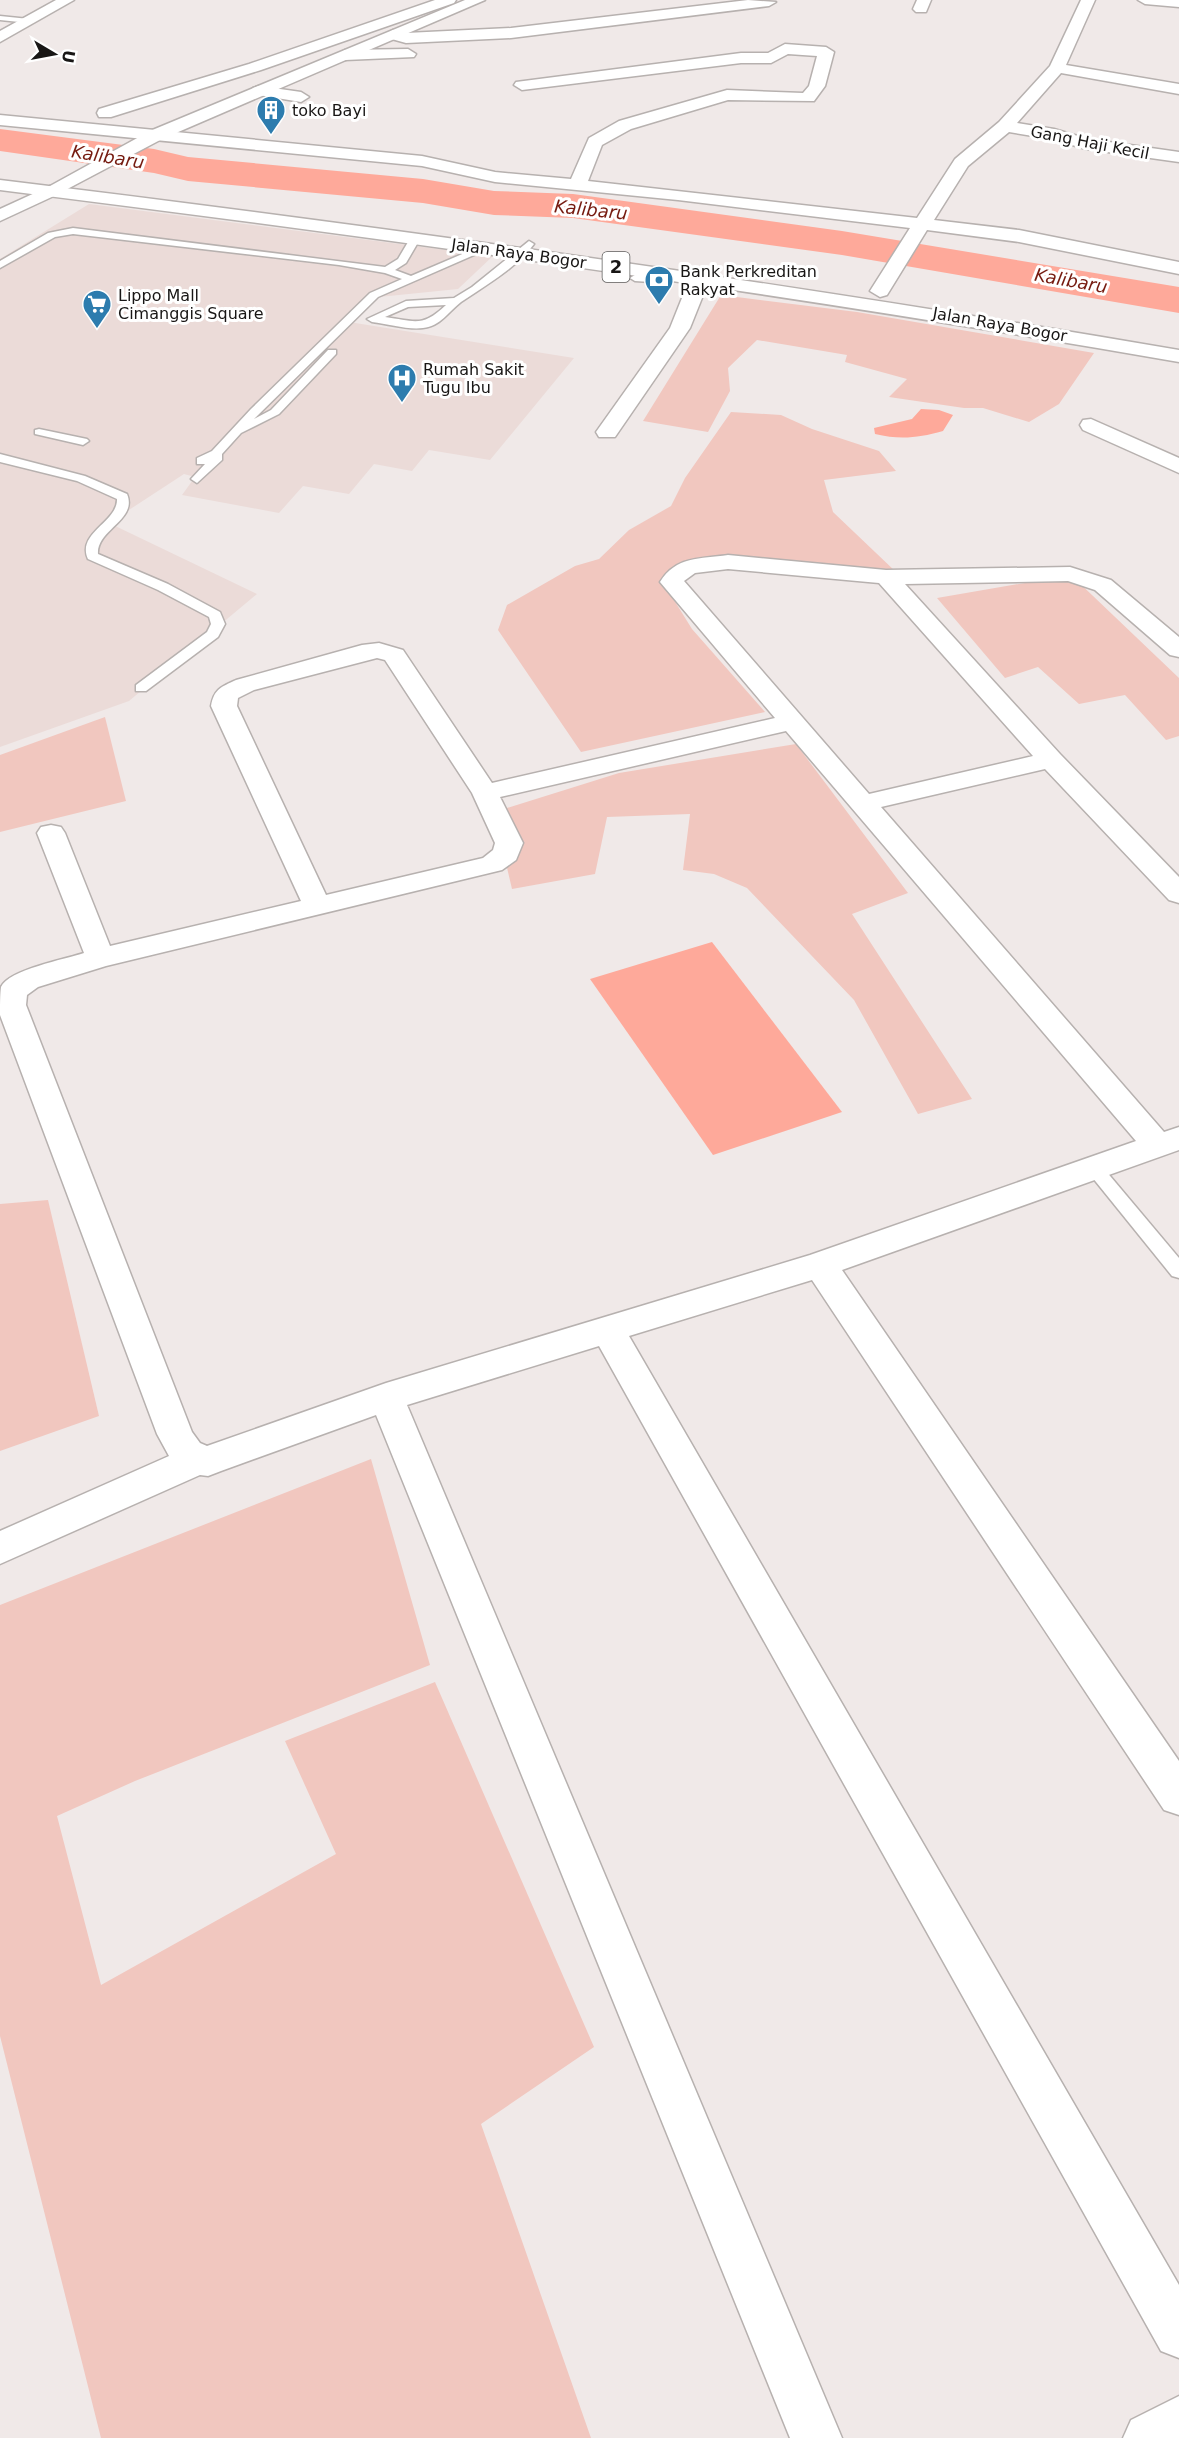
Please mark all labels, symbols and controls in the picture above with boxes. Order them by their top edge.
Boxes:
north arrow [24,24,84,84]
text: U [58,48,79,65]
building icon: toko Bayi [255,94,287,136]
place label: toko Bayi [292,101,366,120]
street label: Gang Haji Kecil [1029,122,1151,163]
water label: Kalibaru [70,140,146,173]
water label: Kalibaru [553,195,629,224]
street label: Jalan Raya Bogor [449,234,588,272]
road number: 2 [602,252,630,282]
place label: Bank Perkreditan Rakyat [680,262,817,299]
bank icon: Bank Perkreditan Rakyat [643,264,675,306]
water label: Kalibaru [1033,264,1109,297]
place label: Lippo Mall Cimanggis Square [118,286,264,323]
supermarket icon: Lippo Mall Cimanggis Square [81,288,113,330]
street label: Jalan Raya Bogor [930,303,1069,346]
place label: Rumah Sakit Tugu Ibu [422,360,524,397]
hospital icon: Rumah Sakit Tugu Ibu [386,362,418,404]

